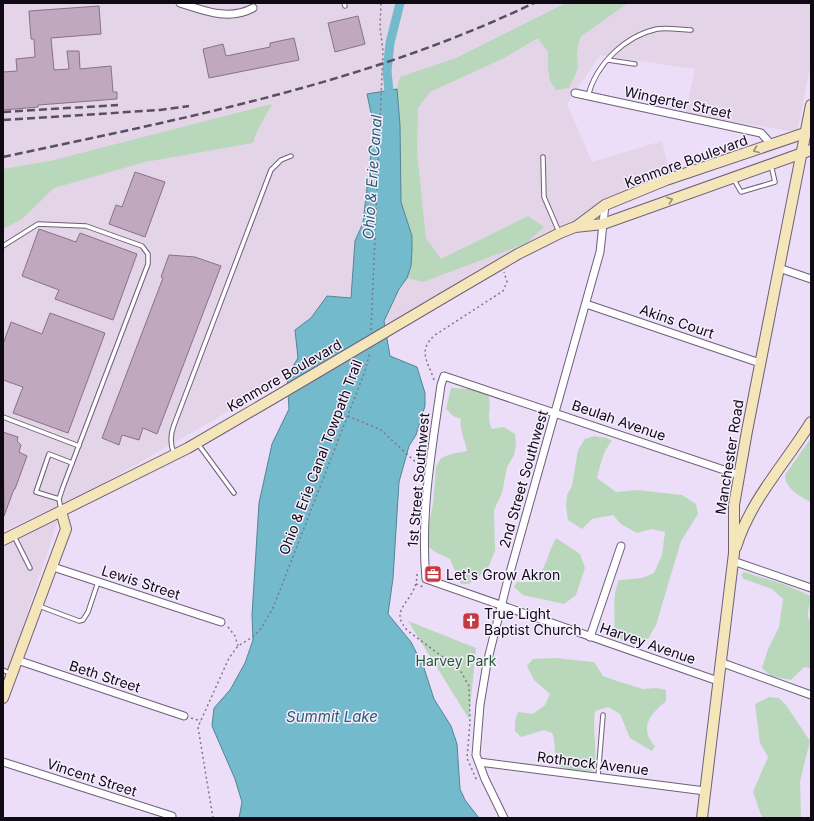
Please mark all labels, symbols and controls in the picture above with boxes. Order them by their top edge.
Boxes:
street label: Wingerter Street [623,82,733,122]
water label: Ohio & Erie Canal [358,114,386,240]
street label: Kenmore Boulevard [622,131,750,191]
one-way arrow [753,146,760,154]
one-way arrow [666,196,673,204]
street label: Akins Court [638,300,717,342]
street label: Kenmore Boulevard [224,335,344,415]
street label: Ohio & Erie Canal Towpath Trail [275,357,365,557]
street label: Beulah Avenue [570,396,668,444]
street label: Manchester Road [712,398,746,516]
street label: 2nd Street Southwest [495,408,551,550]
street label: 1st Street Southwest [404,412,432,548]
street label: Lewis Street [100,561,183,603]
office icon: Let's Grow Akron [423,564,443,584]
place label: Let's Grow Akron [446,566,560,583]
place label: True Light Baptist Church [484,605,582,638]
church icon: True Light Baptist Church [461,611,481,631]
street label: Harvey Avenue [598,619,698,667]
park label: Harvey Park [415,652,497,669]
street label: Beth Street [67,657,143,696]
water label: Summit Lake [286,707,378,726]
street label: Rothrock Avenue [536,748,650,778]
street label: Vincent Street [45,754,140,800]

